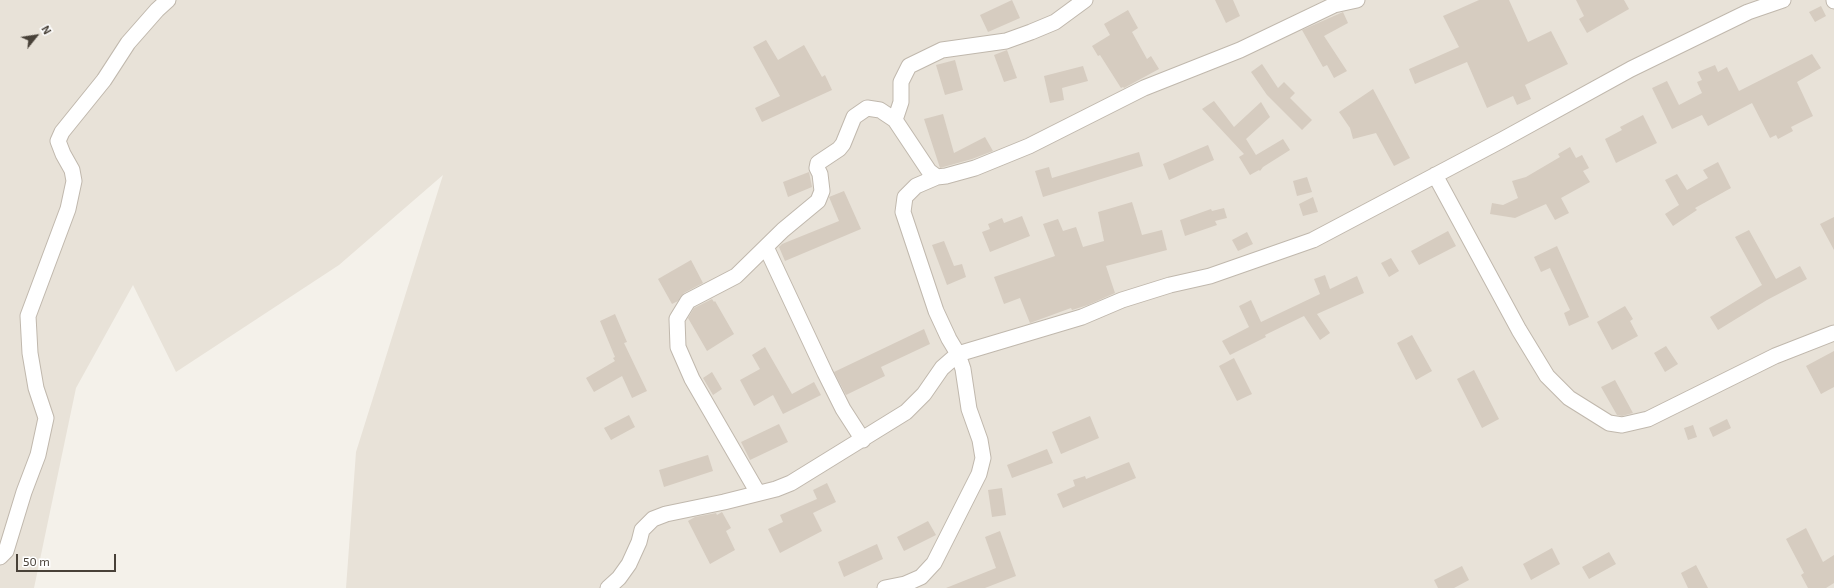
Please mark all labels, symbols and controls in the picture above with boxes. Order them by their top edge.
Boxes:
north arrow [16,16,56,56]
text: N [39,23,54,36]
scale bar [18,546,118,572]
text: 50 m [23,554,50,568]

